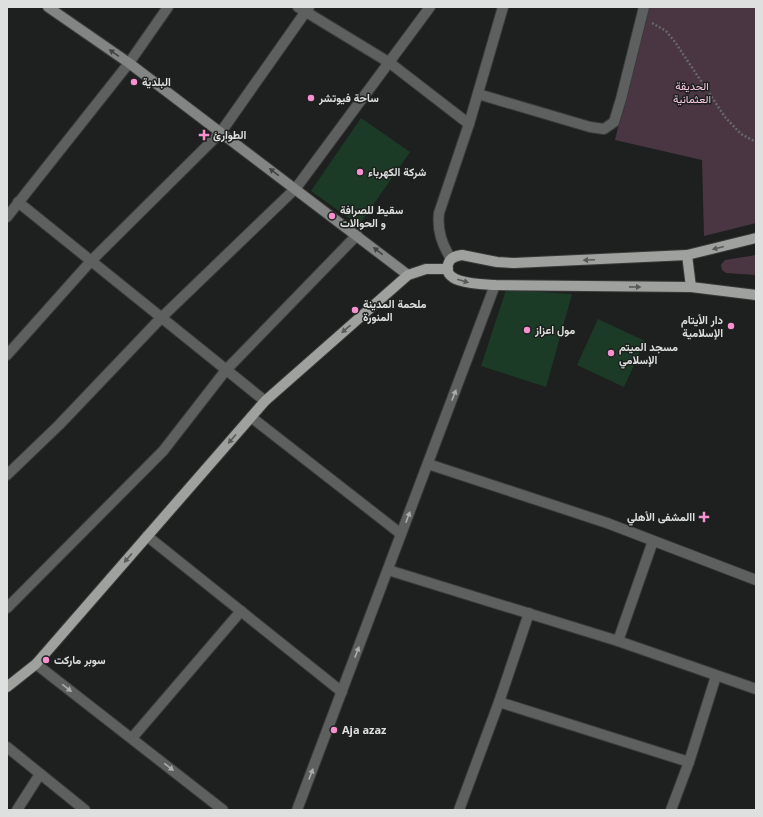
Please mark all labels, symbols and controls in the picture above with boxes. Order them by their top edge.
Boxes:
one-way arrow [108,49,119,57]
place label: البلدية [142,74,171,89]
marker: البلدية [129,77,139,87]
park label: الحديقة العثمانية [673,78,711,106]
place label: ساحة فيوتشر [318,90,379,105]
marker: ساحة فيوتشر [306,93,316,103]
place label: الطوارئ [213,127,246,142]
marker: الطوارئ [198,129,210,141]
place label: شركة الكهرباء [368,164,427,179]
marker: شركة الكهرباء [355,167,365,177]
one-way arrow [269,168,279,176]
place label: سقيط للصرافة و الحوالات [340,202,404,230]
marker: سقيط للصرافة و الحوالات [327,211,337,221]
one-way arrow [712,245,724,251]
one-way arrow [372,246,383,255]
one-way arrow [583,256,595,263]
one-way arrow [457,278,469,284]
one-way arrow [629,283,641,290]
place label: ملحمة المدينة المنورة [363,296,427,324]
marker: ملحمة المدينة المنورة [350,305,360,315]
place label: دار الأيتام الإسلامية [681,312,724,340]
marker: دار الأيتام الإسلامية [726,321,736,331]
place label: مول اعزاز [534,322,575,337]
one-way arrow [341,325,351,334]
marker: مول اعزاز [522,325,532,335]
place label: مسجد الميتم الإسلامي [619,339,678,369]
marker: مسجد الميتم الإسلامي [606,348,616,358]
one-way arrow [451,389,457,401]
one-way arrow [228,433,237,444]
place label: االمشفى الأهلي [627,509,695,526]
one-way arrow [405,511,411,523]
marker: االمشفى الأهلي [698,511,710,523]
one-way arrow [124,552,133,563]
one-way arrow [354,645,360,657]
place label: سوبر ماركت [54,652,106,667]
marker: سوبر ماركت [41,655,51,665]
one-way arrow [61,683,72,692]
place label: Aja azaz [342,722,387,737]
marker: Aja azaz [329,725,339,735]
one-way arrow [164,763,175,772]
one-way arrow [309,767,315,779]

